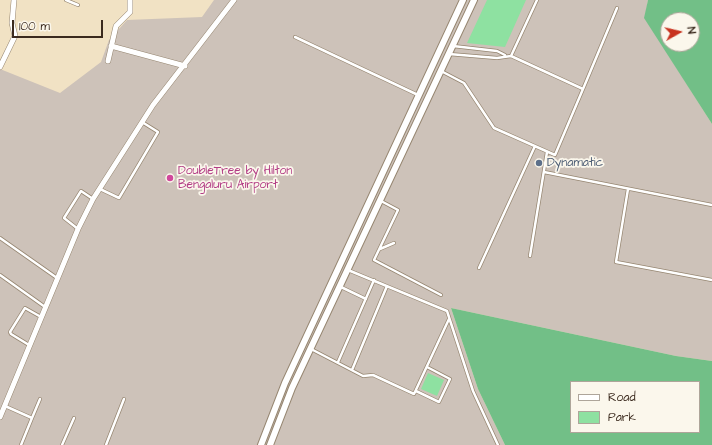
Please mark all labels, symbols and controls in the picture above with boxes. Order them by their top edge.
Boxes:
scale bar [14,12,105,38]
north arrow [660,12,700,52]
text: 100 m [19,18,50,35]
text: N [683,26,699,35]
place label: Dynamatic [547,156,603,170]
marker: Dynamatic [534,158,544,168]
place label: DoubleTree by Hilton Bengaluru Airport [178,164,292,192]
marker: DoubleTree by Hilton Bengaluru Airport [165,173,175,183]
legend [570,381,700,433]
text: Road [608,389,636,406]
text: Park [608,409,636,426]

